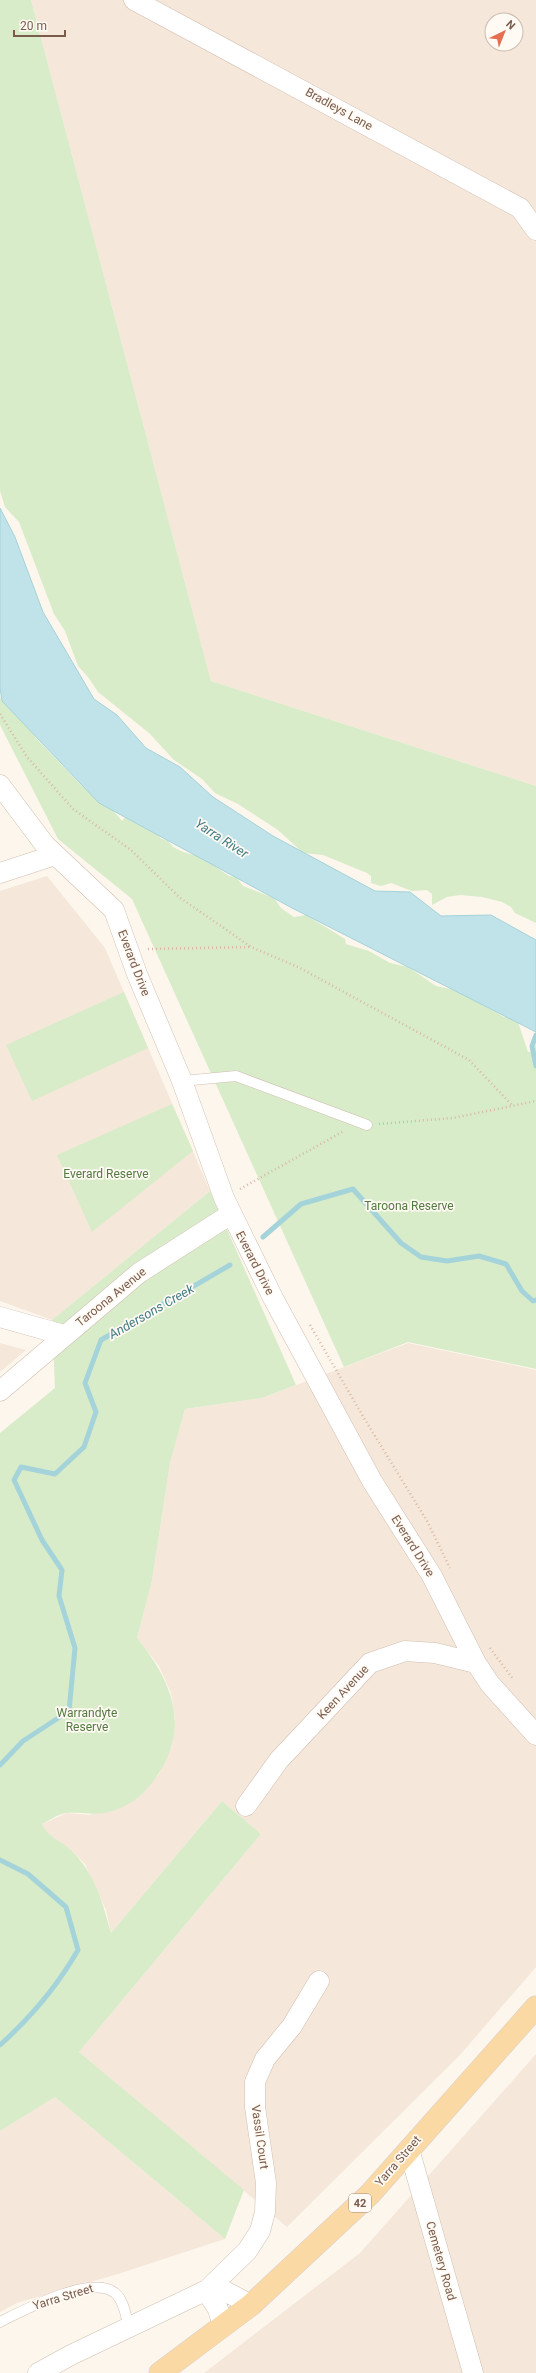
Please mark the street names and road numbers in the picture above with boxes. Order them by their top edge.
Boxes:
street label: Bradleys Lane [303,85,375,133]
street label: Everard Drive [115,928,153,998]
street label: Everard Drive [233,1229,277,1297]
street label: Taroona Avenue [73,1264,149,1330]
street label: Everard Drive [389,1513,437,1579]
street label: Keen Avenue [314,1662,372,1722]
street label: Vassil Court [249,2104,271,2170]
street label: Yarra Street [372,2133,424,2189]
road number: 42 [349,2194,371,2212]
street label: Cemetery Road [423,2220,459,2302]
street label: Yarra Street [31,2281,95,2313]

